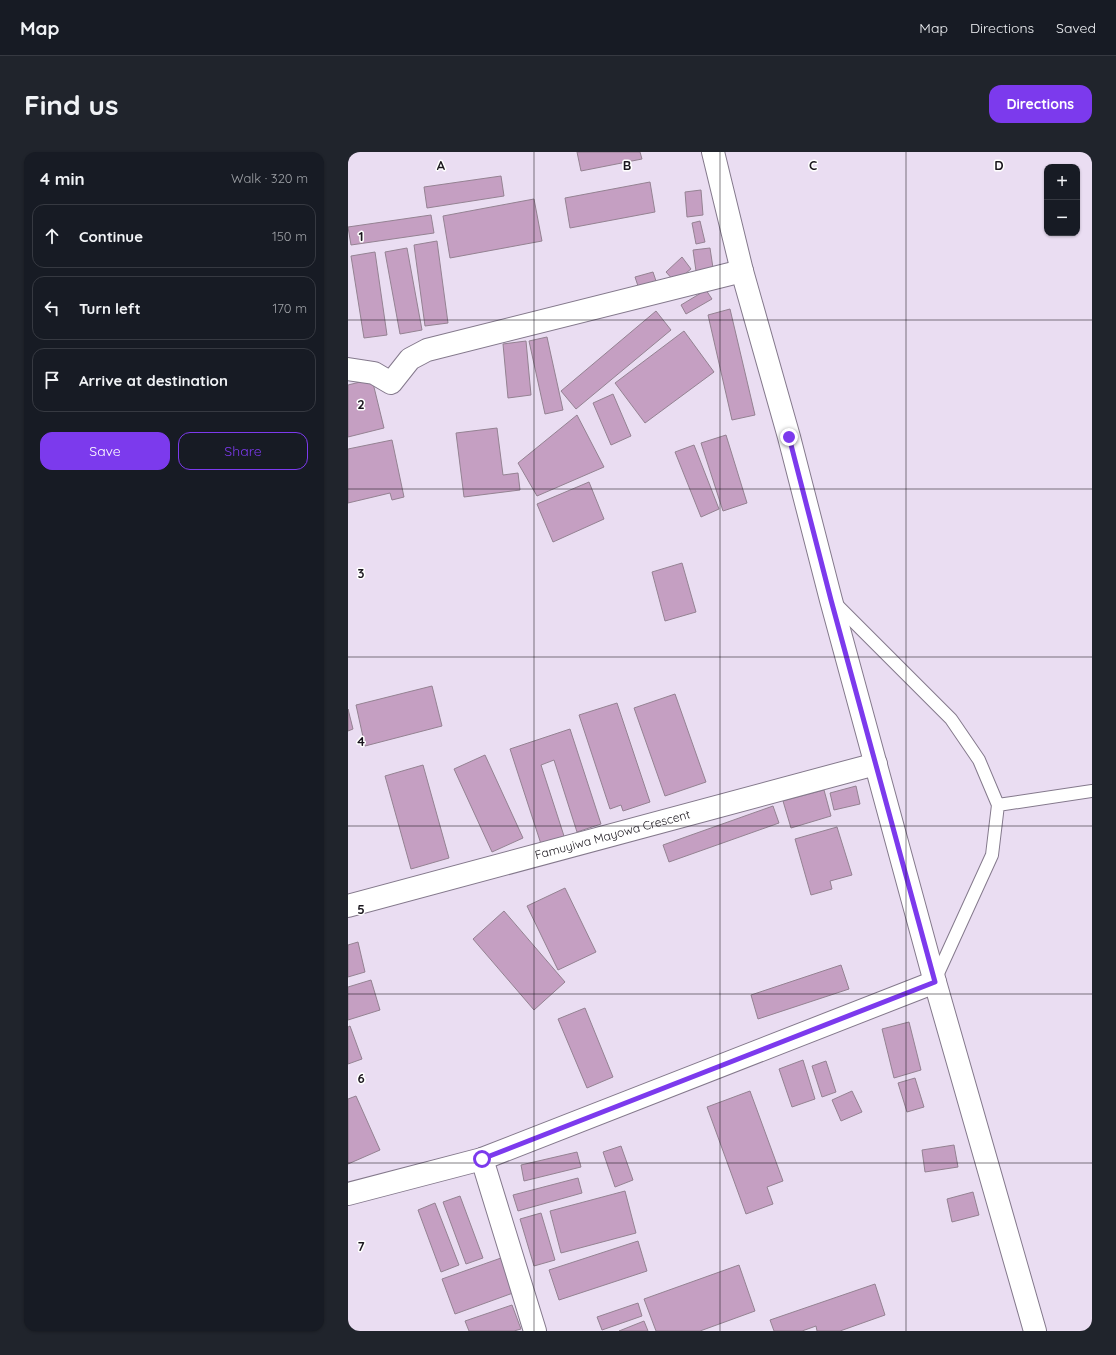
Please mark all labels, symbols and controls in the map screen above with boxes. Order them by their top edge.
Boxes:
text: Map [20,16,59,40]
text: Map [919,19,948,37]
text: Directions [970,19,1034,37]
text: Saved [1056,19,1096,37]
button: Directions [989,85,1092,123]
text: Find us [24,87,118,122]
text: A [437,157,446,173]
text: B [623,157,631,173]
text: C [809,157,817,173]
text: D [994,157,1004,173]
map controls [1044,164,1080,236]
button: + [1044,164,1080,200]
text: 4 min [40,168,85,189]
text: Walk · 320 m [231,170,308,186]
button: − [1044,200,1080,236]
icon: ahead [41,225,63,247]
text: Continue [79,227,143,246]
text: 150 m [272,228,307,244]
text: 1 [358,228,364,244]
icon: left [41,297,63,319]
text: Turn left [79,299,141,318]
text: 170 m [272,300,307,316]
icon: arrive [41,369,63,391]
text: Arrive at destination [79,371,228,390]
text: 2 [357,396,365,412]
route end [780,428,798,446]
button: Save [40,432,170,470]
button: Share [178,432,308,470]
text: 3 [358,565,365,581]
text: 4 [357,733,365,749]
street label: Famuyiwa Mayowa Crescent [533,806,692,862]
text: 5 [357,901,365,917]
text: 6 [357,1070,365,1086]
route start [473,1150,491,1168]
text: 7 [357,1238,365,1254]

